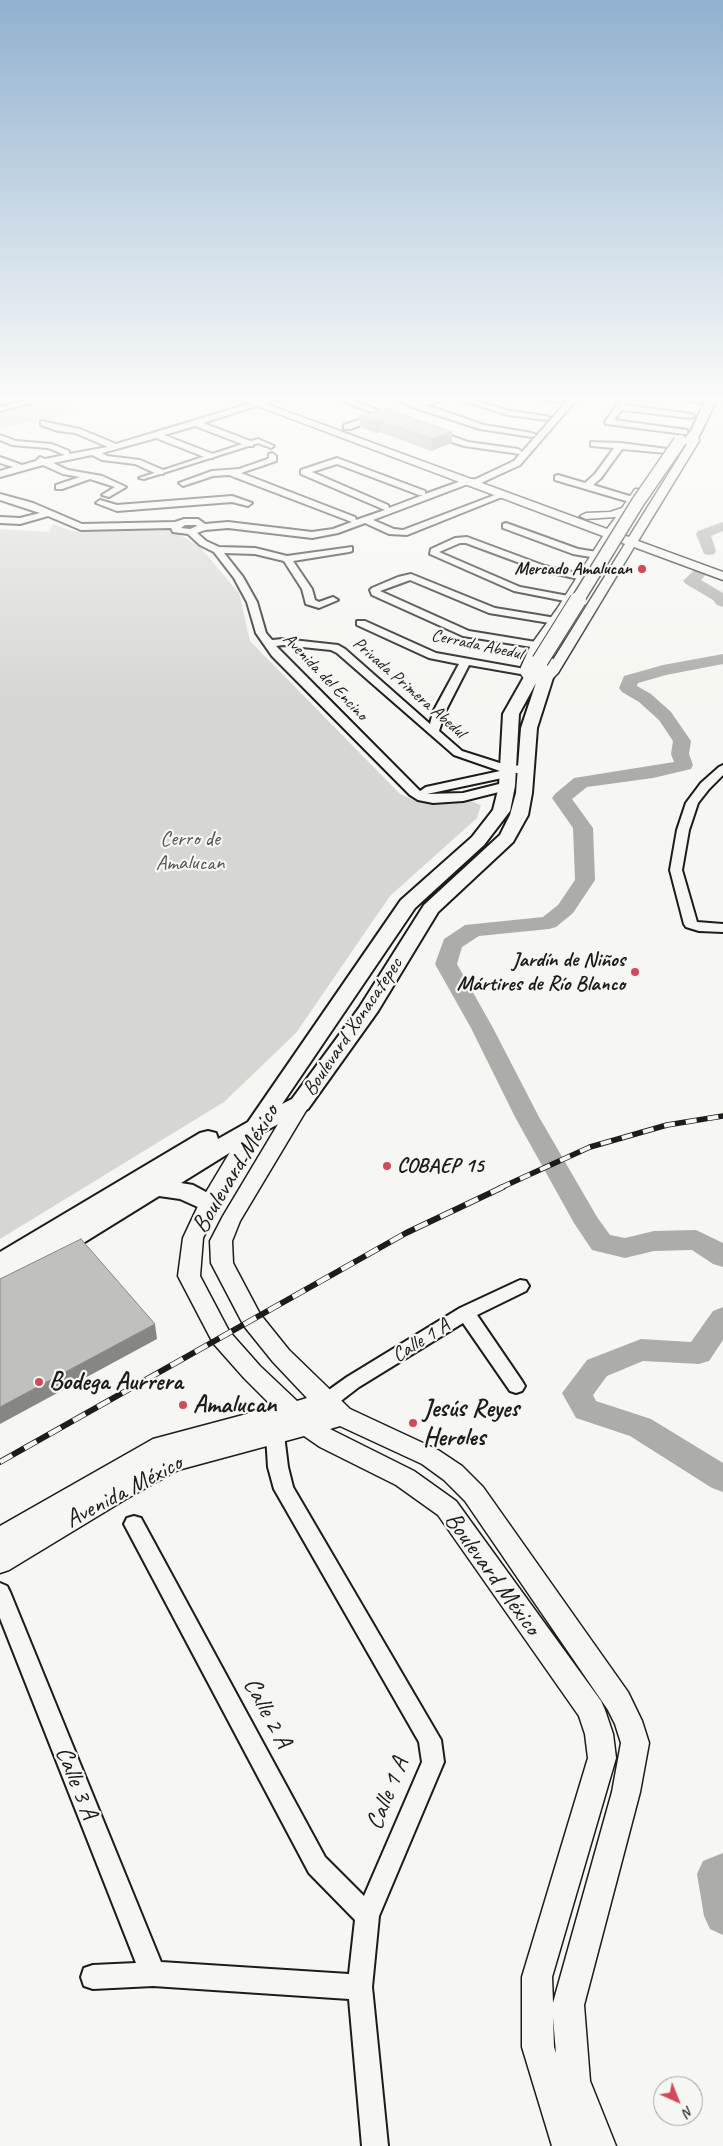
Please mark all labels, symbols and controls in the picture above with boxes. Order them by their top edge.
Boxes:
place label: Mercado Amalucan [514,558,632,580]
marker: Mercado Amalucan [636,563,648,575]
street label: Cerrada Abedul [429,625,525,665]
street label: Avenida del Encino [278,629,372,725]
street label: Privada Primera Abedul [348,633,470,743]
park label: Cerro de Amalucan [156,826,224,876]
place label: Jardín de Niños Mártires de Río Blanco [457,947,625,997]
street label: Boulevard Xonacatepec [297,953,409,1101]
marker: Jardín de Niños Mártires de Río Blanco [629,966,641,978]
street label: Boulevard México [186,1099,286,1239]
place label: COBAEP 15 [397,1153,483,1179]
marker: COBAEP 15 [381,1160,393,1172]
street label: Calle 1 A [388,1314,454,1368]
place label: Bodega Aurrera [49,1367,183,1397]
marker: Bodega Aurrera [33,1376,45,1388]
place label: Amalucan [193,1390,276,1420]
place label: Jesús Reyes Heroles [423,1394,519,1453]
marker: Amalucan [177,1399,189,1411]
marker: Jesús Reyes Heroles [407,1417,419,1429]
street label: Avenida México [60,1449,188,1535]
street label: Boulevard México [437,1507,547,1641]
street label: Calle 2 A [236,1673,298,1753]
street label: Calle 3 A [48,1743,104,1823]
street label: Calle 1 A [360,1754,416,1834]
north arrow [653,2076,703,2126]
text: N [679,2102,697,2121]

